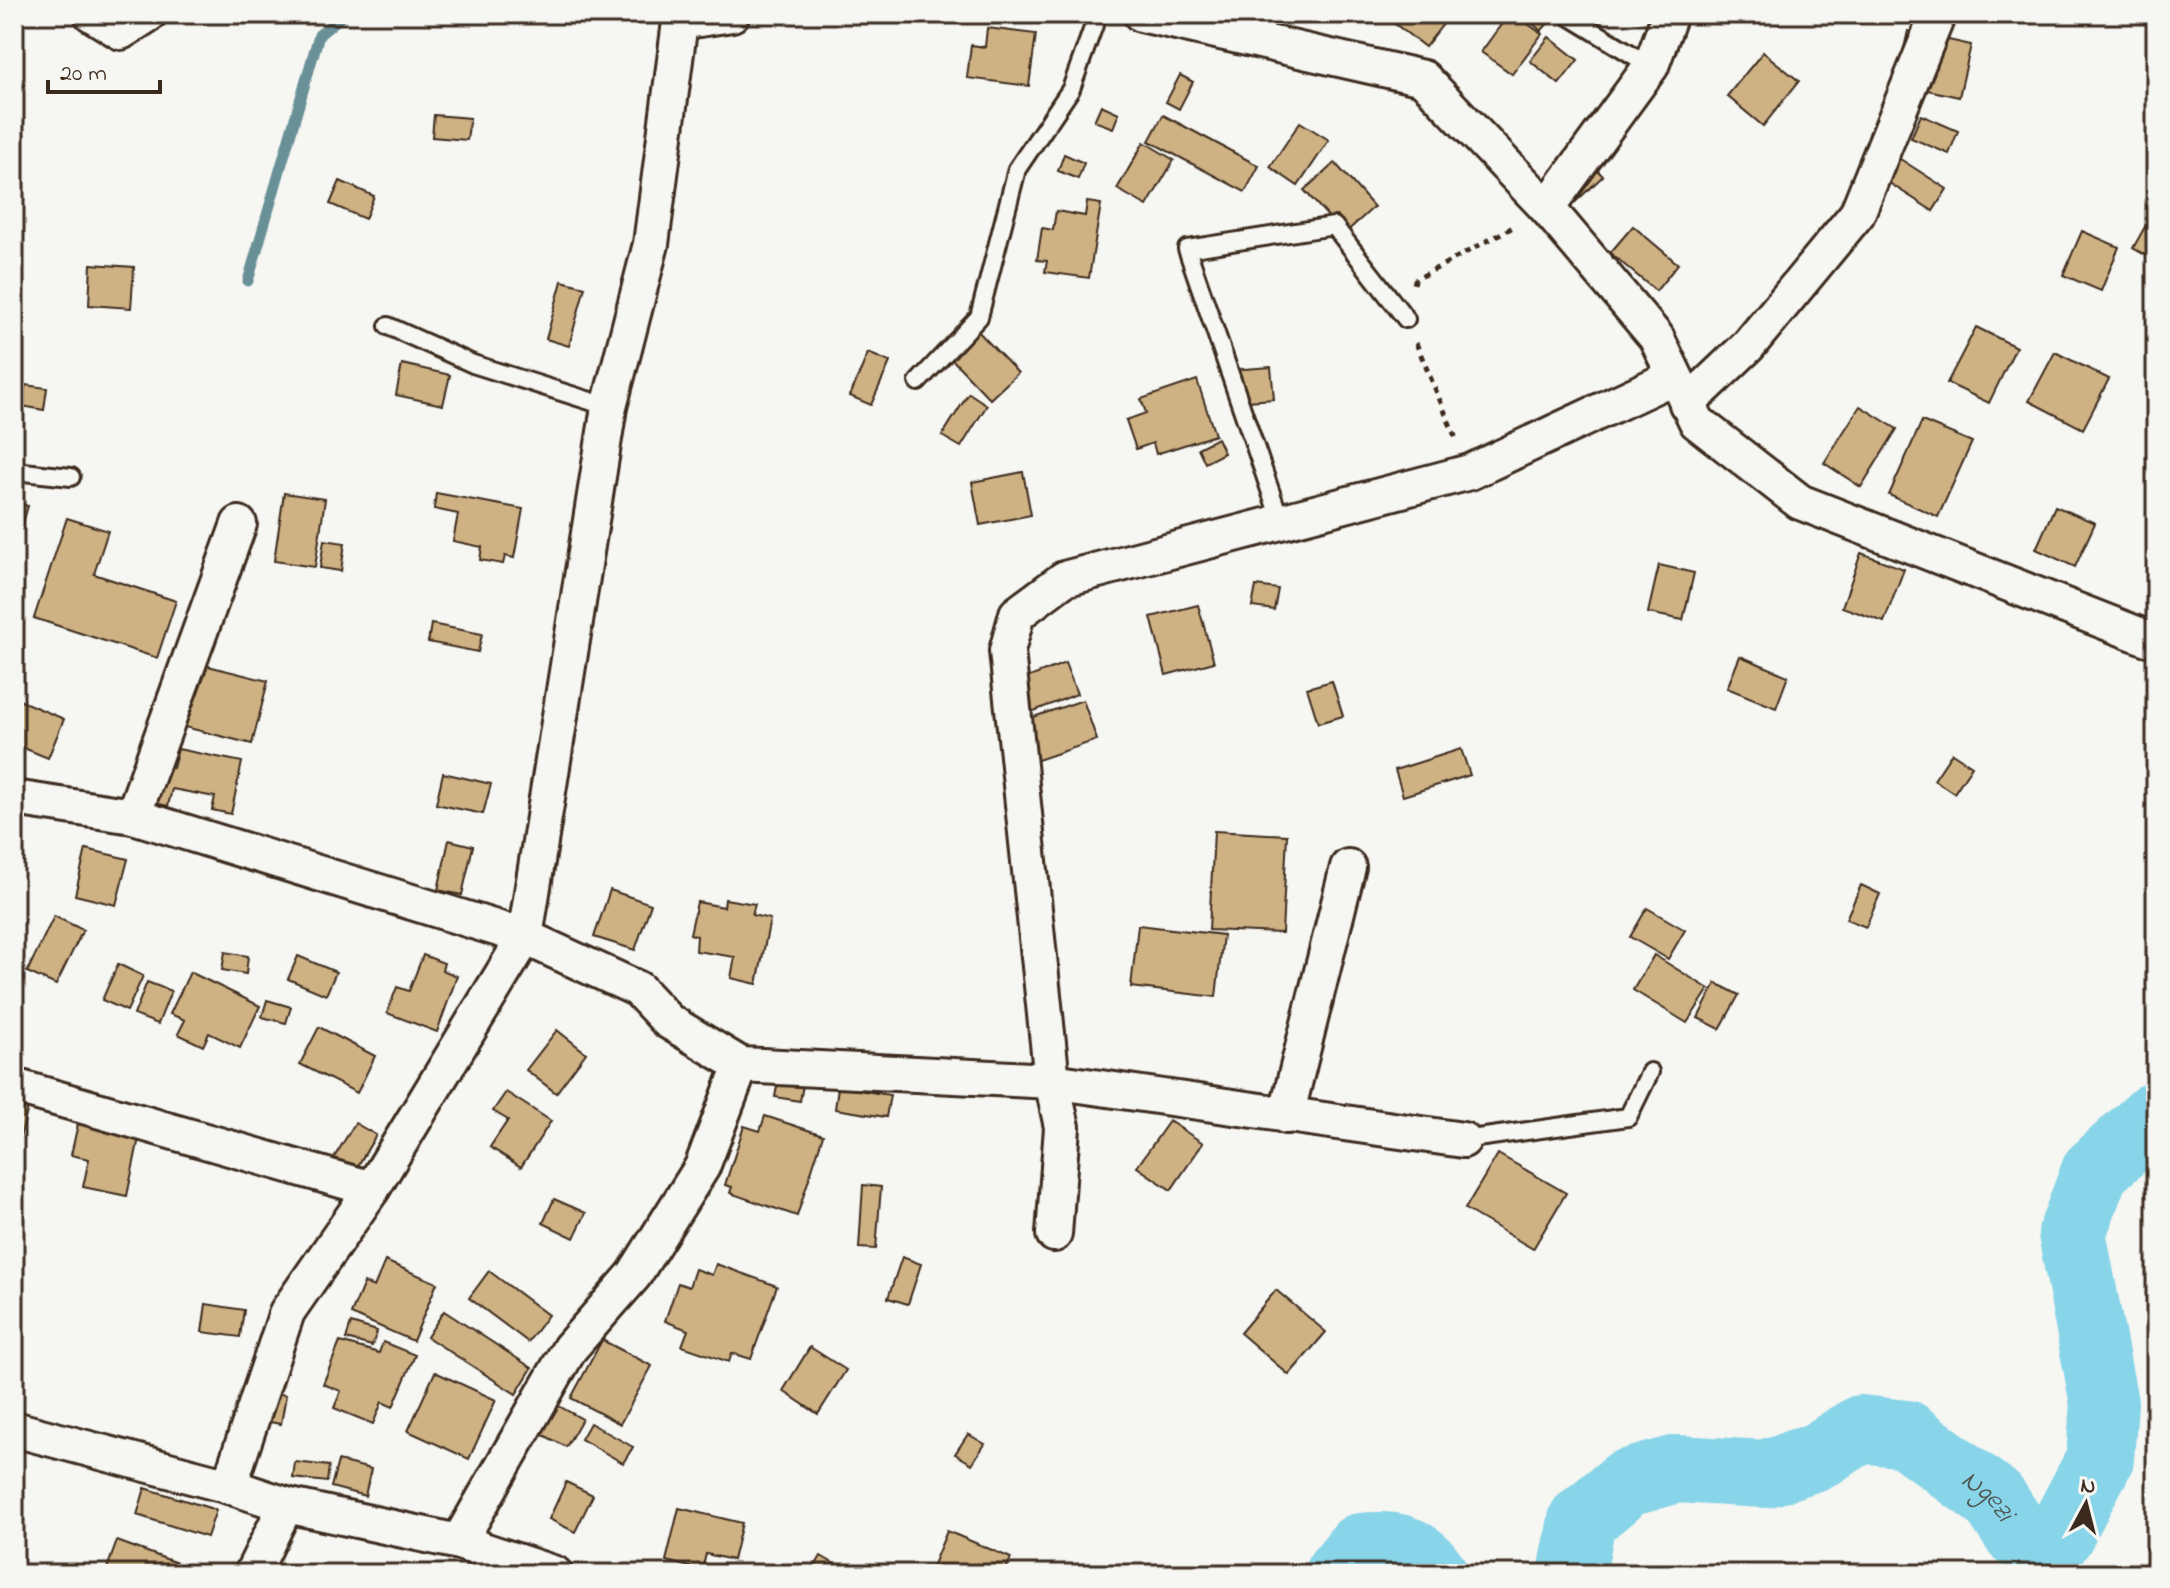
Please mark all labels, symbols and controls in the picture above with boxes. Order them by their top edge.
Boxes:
scale bar [48,44,160,94]
text: 20 m [60,57,107,92]
water label: Ngezi [1952,1461,2026,1533]
north arrow [2046,1464,2126,1544]
text: N [2079,1470,2097,1504]

